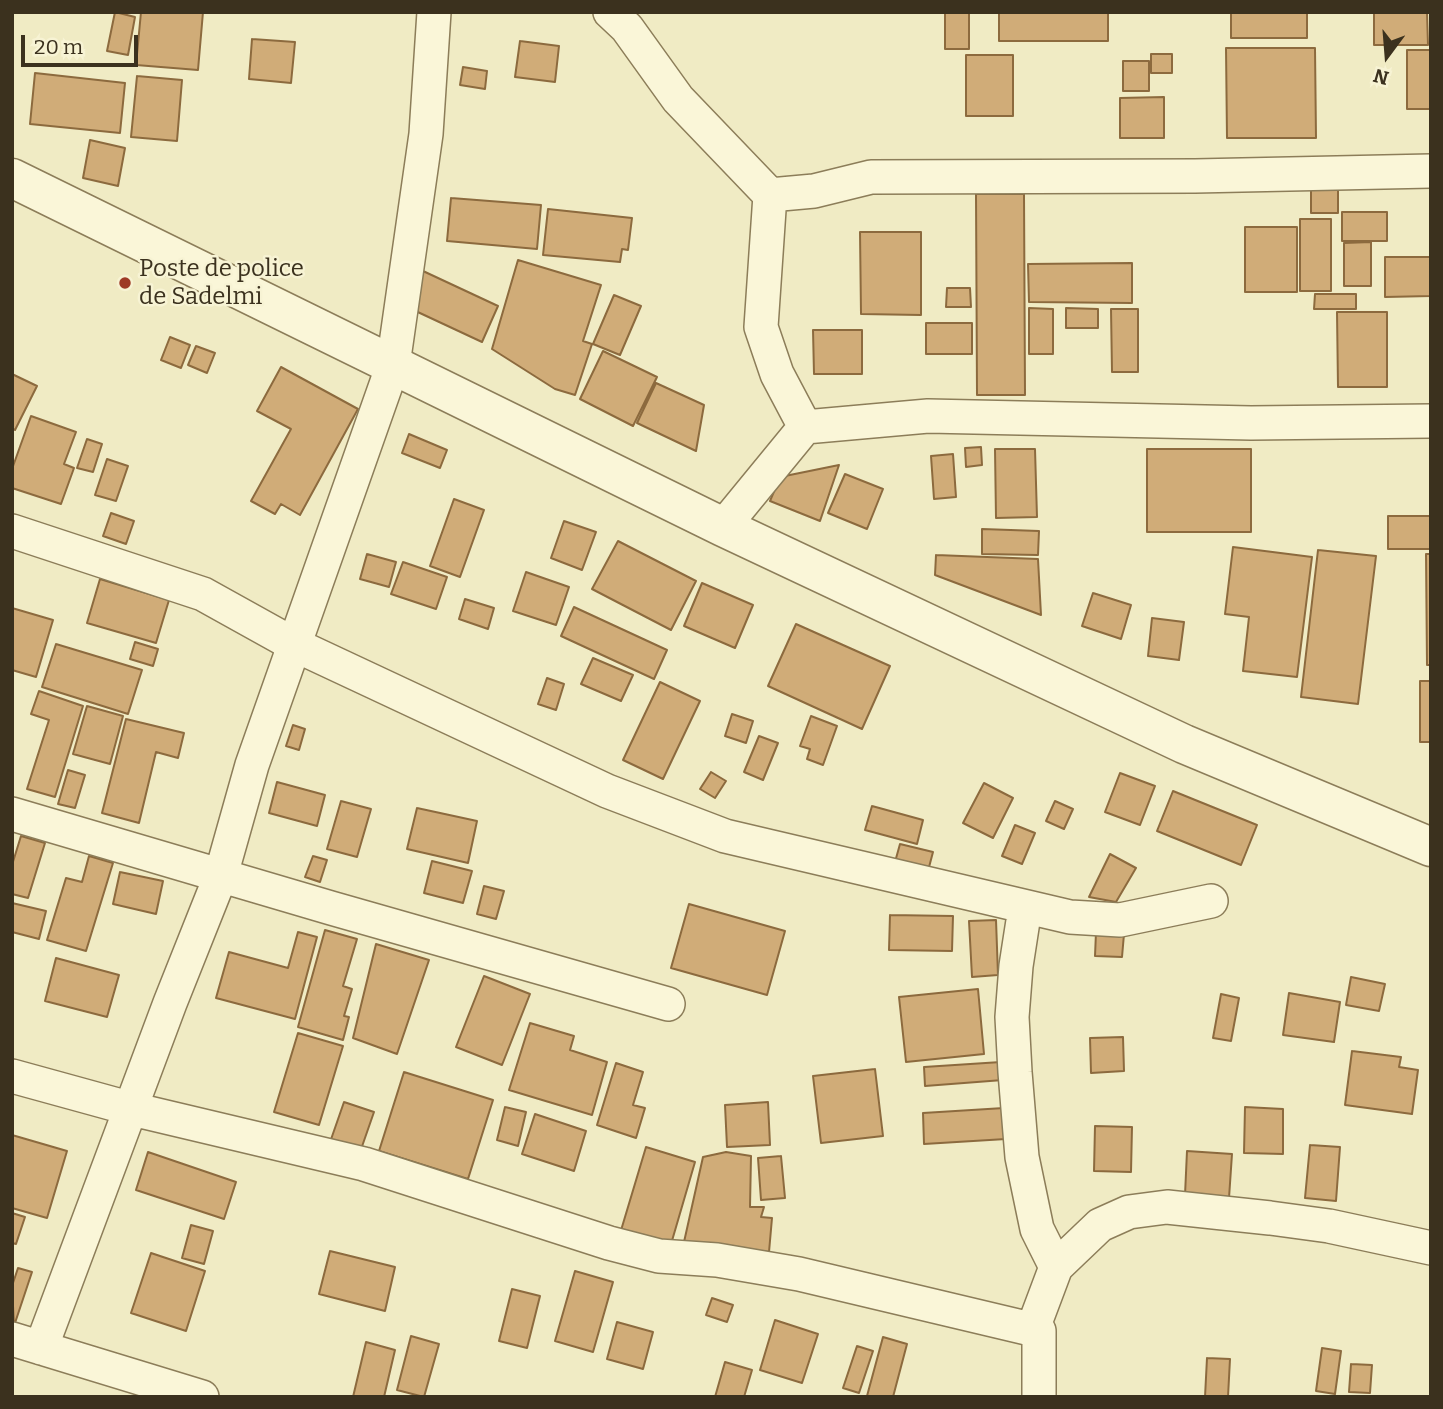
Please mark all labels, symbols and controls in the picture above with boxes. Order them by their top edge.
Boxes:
scale bar [24,21,142,65]
north arrow [1352,21,1422,91]
text: 20 m [34,34,83,60]
text: N [1371,64,1391,90]
place label: Poste de police de Sadelmi [139,255,304,311]
marker: Poste de police de Sadelmi [117,275,133,291]

